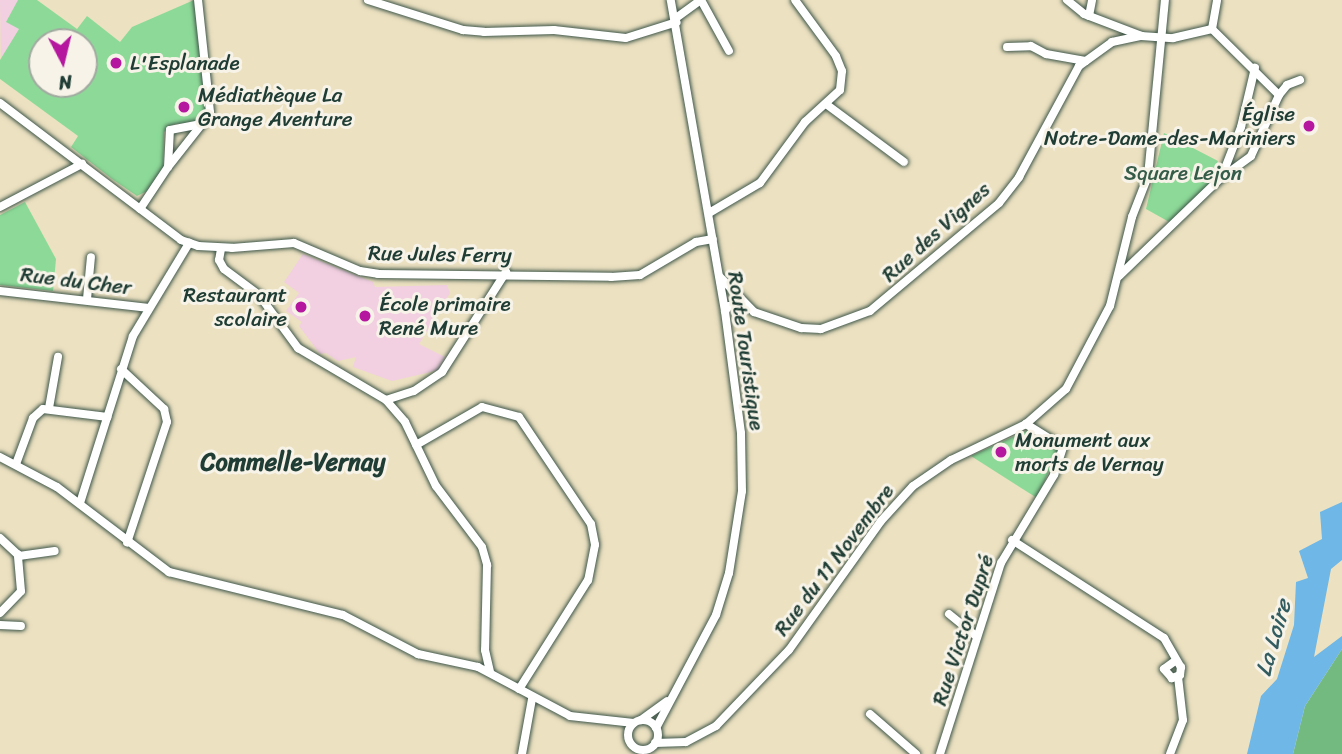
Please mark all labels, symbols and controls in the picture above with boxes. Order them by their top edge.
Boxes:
north arrow [28,28,98,98]
place label: L'Esplanade [130,50,240,76]
marker: L'Esplanade [108,55,124,71]
text: N [57,65,74,100]
place label: Médiathèque La Grange Aventure [198,82,353,132]
marker: Médiathèque La Grange Aventure [176,99,192,115]
place label: Église Notre-Dame-des-Mariniers [1044,101,1295,151]
marker: Église Notre-Dame-des-Mariniers [1301,118,1317,134]
park label: Square Lejon [1124,160,1242,186]
street label: Rue des Vignes [877,177,995,287]
street label: Rue Jules Ferry [368,240,512,268]
street label: Rue du Cher [19,262,133,300]
street label: Route Touristique [722,269,770,433]
place label: Restaurant scolaire [183,282,287,332]
place label: École primaire René Mure [379,291,511,341]
marker: Restaurant scolaire [293,299,309,315]
marker: École primaire René Mure [357,308,373,324]
place label: Monument aux morts de Vernay [1015,427,1164,477]
marker: Monument aux morts de Vernay [993,444,1009,460]
district label: Commelle-Vernay [201,449,385,477]
street label: Rue du 11 Novembre [769,479,899,641]
street label: Rue Victor Dupré [927,551,999,709]
water label: La Loire [1250,597,1298,679]

